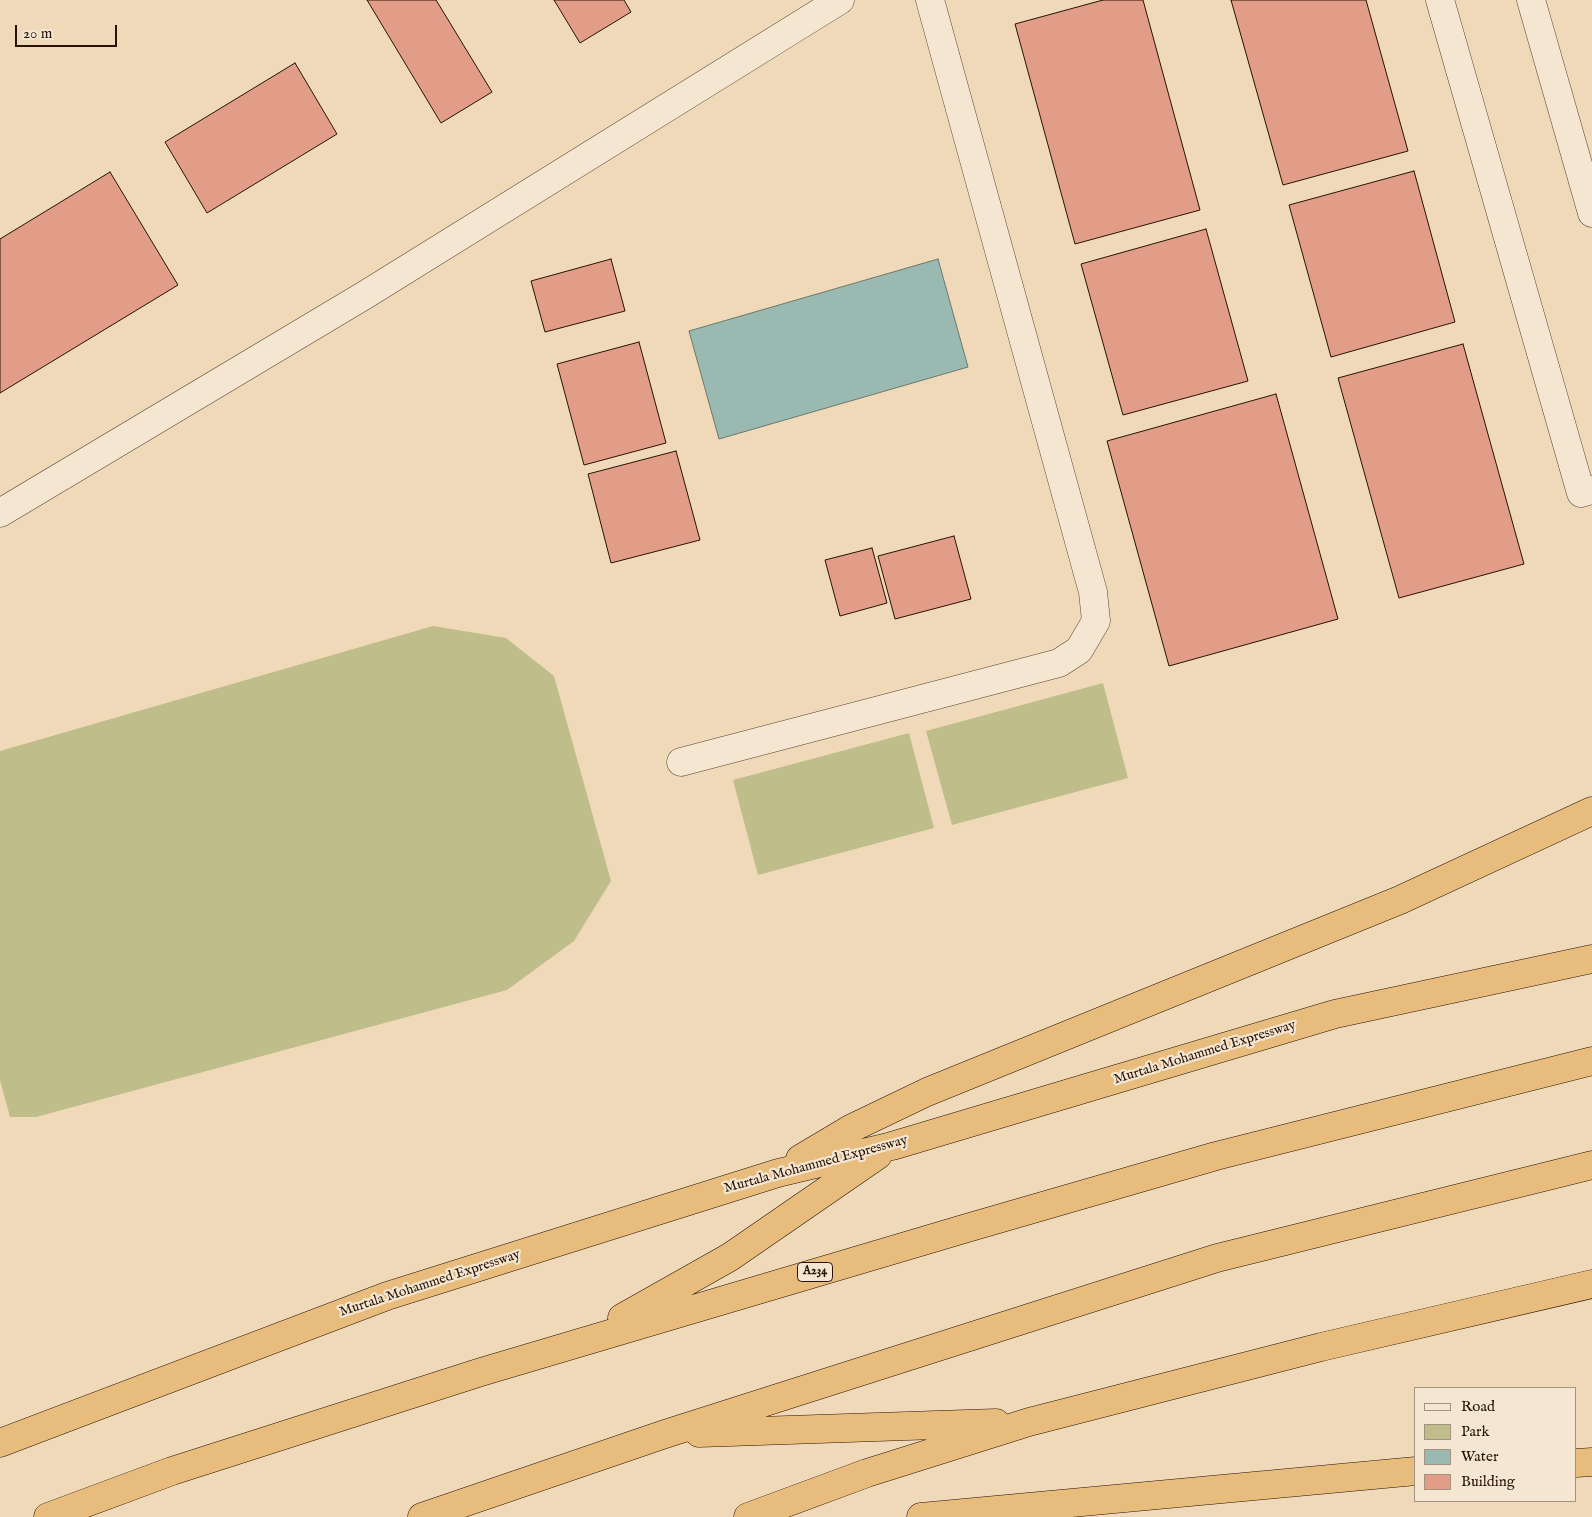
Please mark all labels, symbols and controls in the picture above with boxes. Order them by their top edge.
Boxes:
scale bar [18,15,120,47]
text: 20 m [23,24,52,43]
street label: Murtala Mohammed Expressway [1112,1017,1298,1089]
street label: Murtala Mohammed Expressway [722,1132,910,1198]
street label: Murtala Mohammed Expressway [337,1247,523,1321]
road number: A234 [798,1262,832,1282]
legend [1414,1387,1577,1502]
text: Road [1461,1397,1495,1416]
text: Park [1461,1422,1490,1441]
text: Water [1461,1447,1498,1466]
text: Building [1461,1472,1515,1491]

